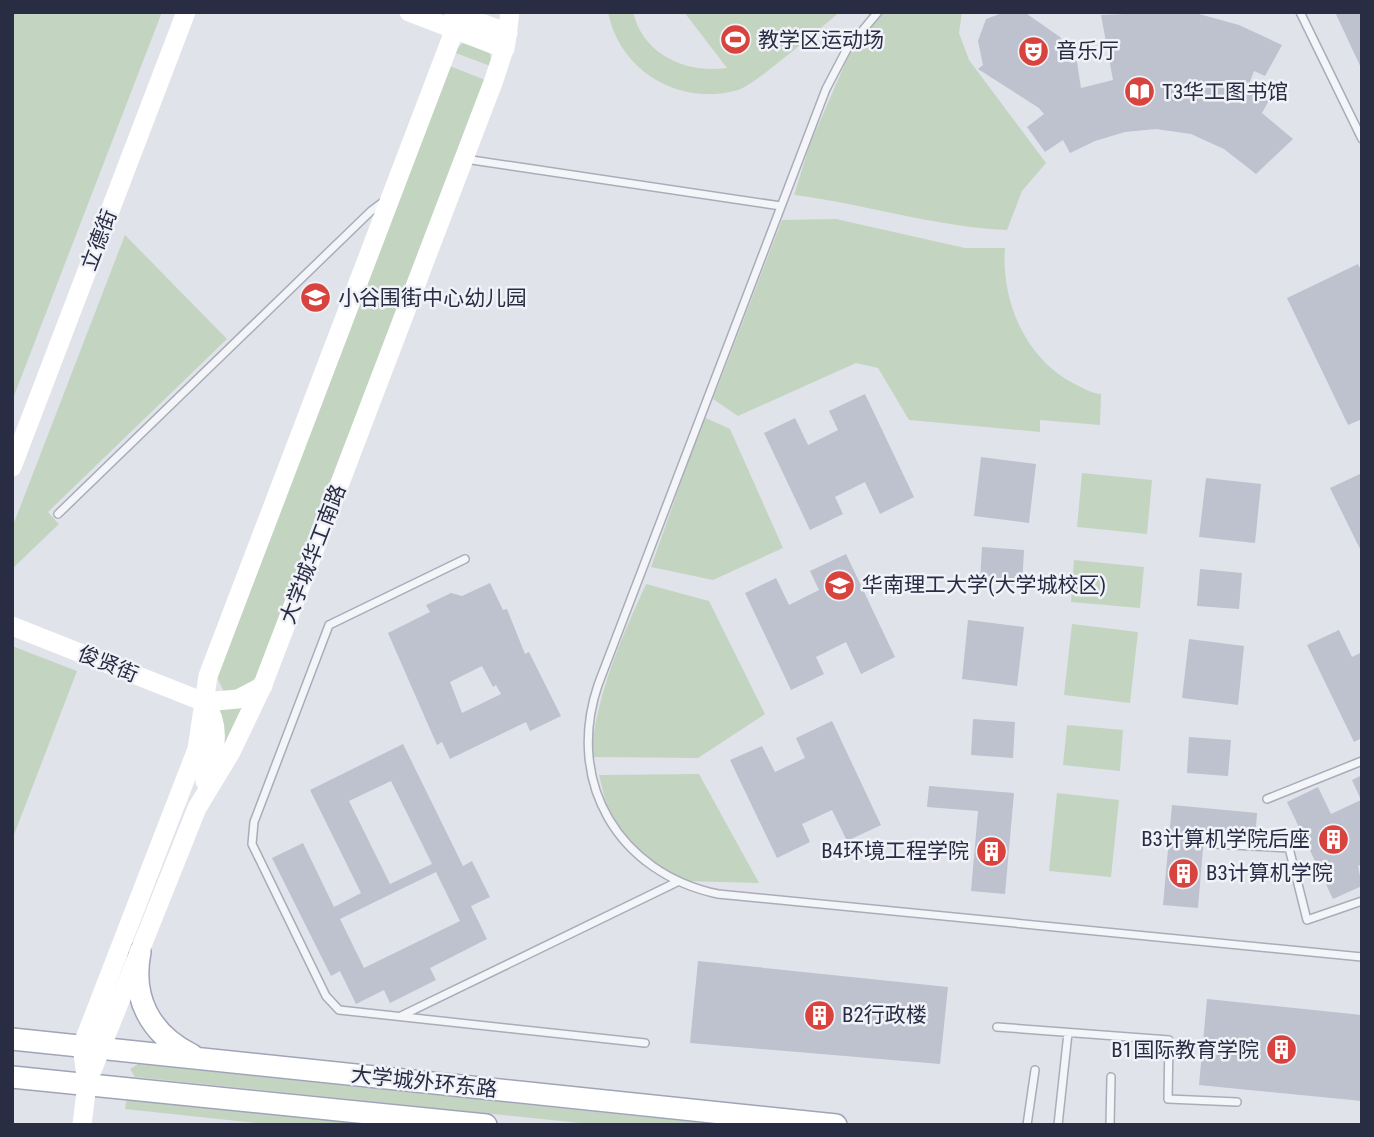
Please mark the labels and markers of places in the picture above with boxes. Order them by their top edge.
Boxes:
sports icon: 教学区运动场 [718,23,752,57]
place label: 教学区运动场 [758,28,884,52]
theatre icon: 音乐厅 [1016,34,1050,68]
place label: 音乐厅 [1056,39,1119,63]
library icon: T3华工图书馆 [1122,75,1156,109]
place label: T3华工图书馆 [1162,80,1288,104]
school or university icon: 小谷围街中心幼儿园 [298,281,332,315]
place label: 小谷围街中心幼儿园 [338,286,527,310]
school or university icon: 华南理工大学(大学城校区) [822,568,856,602]
place label: 华南理工大学(大学城校区) [862,573,1106,597]
building icon: B3计算机学院后座 [1316,822,1350,856]
place label: B3计算机学院后座 [1141,827,1310,851]
building icon: B4环境工程学院 [975,834,1009,868]
place label: B4环境工程学院 [821,839,969,863]
building icon: B3计算机学院 [1166,856,1200,890]
place label: B3计算机学院 [1206,861,1333,885]
building icon: B2行政楼 [802,998,836,1032]
place label: B2行政楼 [842,1003,927,1027]
building icon: B1国际教育学院 [1265,1033,1299,1067]
place label: B1国际教育学院 [1111,1038,1259,1062]

